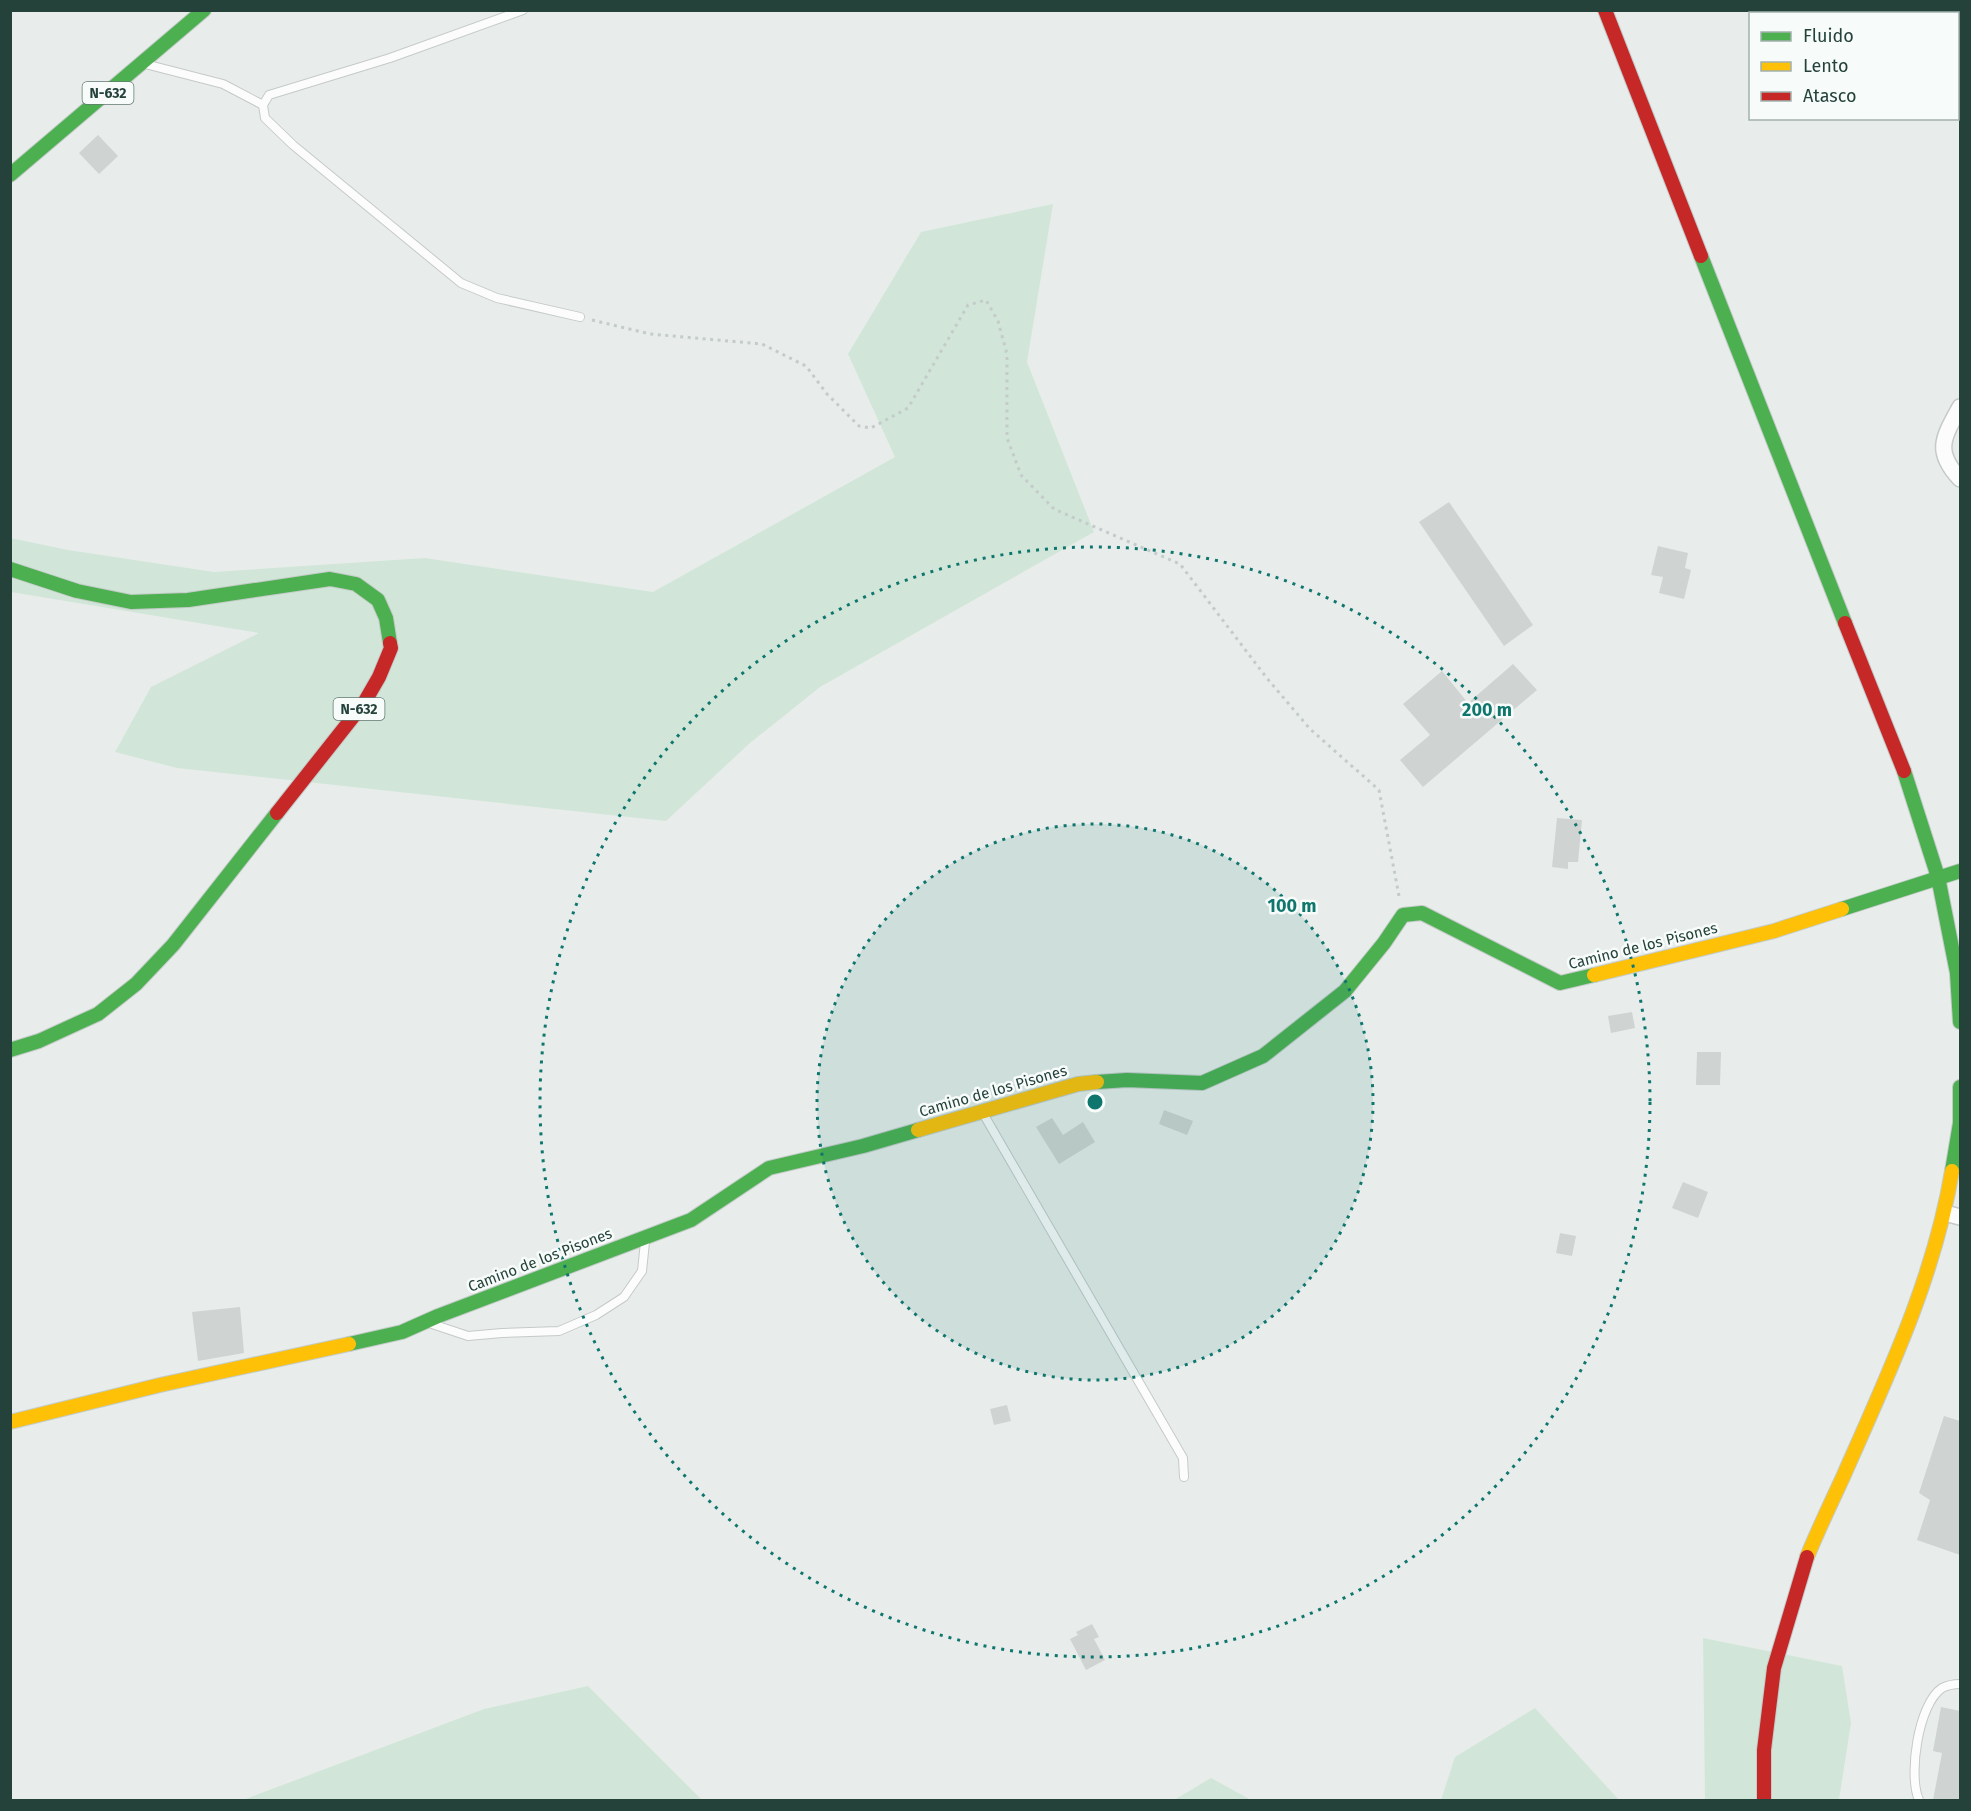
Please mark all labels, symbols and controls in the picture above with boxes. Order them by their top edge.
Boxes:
legend [1749,12,1959,120]
text: Fluido [1803,25,1854,47]
text: Lento [1803,55,1849,77]
road number: N-632 [82,82,134,104]
text: Atasco [1803,85,1856,107]
road number: N-632 [334,698,385,720]
text: 200 m [1462,699,1512,721]
text: 100 m [1268,895,1316,917]
street label: Camino de los Pisones [1567,919,1719,973]
street label: Camino de los Pisones [917,1061,1069,1121]
centre of rings [1085,1092,1105,1112]
street label: Camino de los Pisones [465,1224,615,1296]

